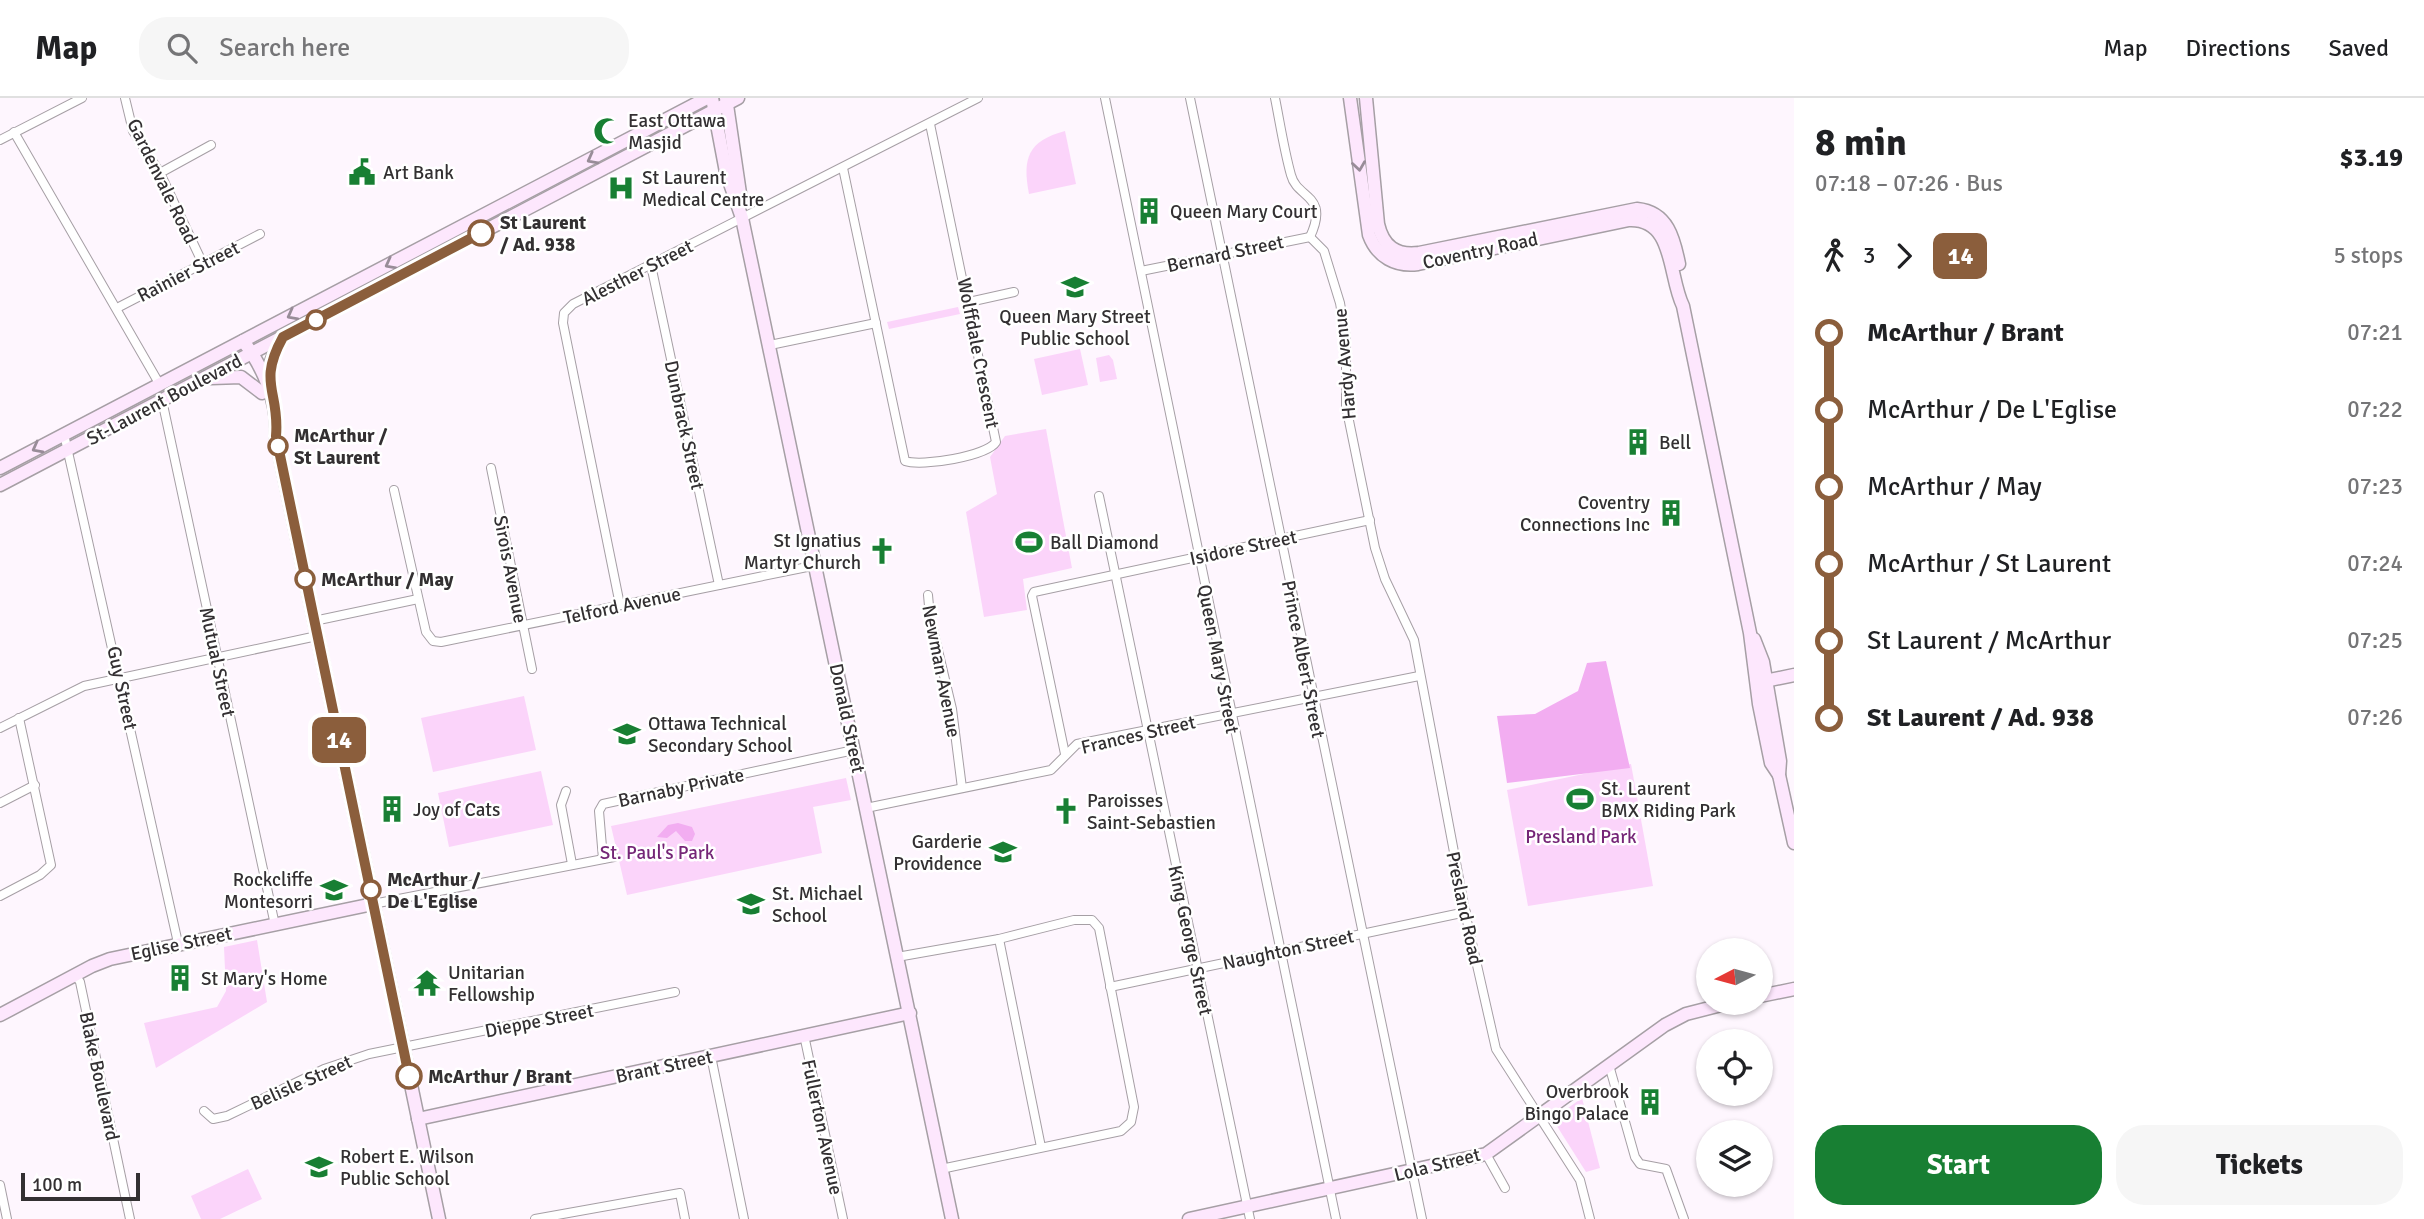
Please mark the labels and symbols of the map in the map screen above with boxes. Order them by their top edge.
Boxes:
place label: East Ottawa Masjid [628,109,726,155]
street label: Gardenvale Road [121,115,203,248]
mosque icon: East Ottawa Masjid [592,116,622,146]
one-way arrow [587,150,599,164]
public building icon: Art Bank [347,157,377,187]
one-way arrow [1351,160,1366,172]
place label: Art Bank [383,161,454,185]
place label: St Laurent Medical Centre [642,166,764,212]
hospital icon: St Laurent Medical Centre [606,173,636,203]
building icon: Queen Mary Court [1134,196,1164,226]
place label: Queen Mary Court [1170,200,1318,224]
place label: St Laurent / Ad. 938 [500,211,586,257]
marker: St Laurent / Ad. 938 [468,220,494,246]
street label: Coventry Road [1420,227,1540,275]
street label: Bernard Street [1165,230,1286,278]
street label: Alesther Street [578,234,697,311]
street label: Rainier Street [133,236,244,308]
one-way arrow [385,256,398,269]
school or university icon: Queen Mary Street Public School [1060,272,1090,302]
street label: Wolffdale Crescent [952,276,1004,431]
place label: Queen Mary Street Public School [999,305,1151,351]
one-way arrow [287,307,299,320]
street label: Hardy Avenue [1328,307,1362,421]
unlabelled marker [306,310,326,330]
street label: St-Laurent Boulevard [83,349,246,451]
street label: Dunbrack Street [659,358,710,492]
place label: McArthur / St Laurent [294,424,388,470]
building icon: Bell [1623,427,1653,457]
place label: Bell [1659,431,1691,455]
marker: McArthur / St Laurent [268,436,288,456]
one-way arrow [32,440,44,454]
place label: Coventry Connections Inc [1520,491,1650,537]
building icon: Coventry Connections Inc [1656,498,1686,528]
street label: Sirois Avenue [488,513,532,625]
street label: Isidore Street [1187,525,1299,571]
sports icon: Ball Diamond [1014,527,1044,557]
place label: St Ignatius Martyr Church [744,529,861,575]
place label: Ball Diamond [1050,531,1159,555]
church icon: St Ignatius Martyr Church [867,536,897,566]
place label: McArthur / May [321,568,454,592]
marker: McArthur / May [295,569,315,589]
street label: Prince Albert Street [1276,578,1330,740]
street label: Telford Avenue [561,582,683,630]
street label: Queen Mary Street [1192,583,1244,736]
street label: Newman Avenue [916,603,966,740]
street label: Mutual Street [194,605,240,720]
street label: Guy Street [101,644,143,733]
street label: Donald Street [824,661,870,776]
street label: Frances Street [1079,710,1198,760]
place label: Ottawa Technical Secondary School [648,712,793,758]
line badge: 14 [308,717,370,763]
school or university icon: Ottawa Technical Secondary School [612,719,642,749]
street label: Barnaby Private [616,763,746,813]
place label: St. Laurent BMX Riding Park [1601,777,1736,823]
sports icon: St. Laurent BMX Riding Park [1565,784,1595,814]
place label: Paroisses Saint-Sebastien [1087,789,1216,835]
building icon: Joy of Cats [377,794,407,824]
church icon: Paroisses Saint-Sebastien [1051,796,1081,826]
place label: Joy of Cats [413,798,500,822]
park label: Presland Park [1525,825,1637,849]
place label: Garderie Providence [893,830,982,876]
school or university icon: Garderie Providence [988,837,1018,867]
park label: St. Paul's Park [600,841,715,865]
street label: Presland Road [1440,849,1488,967]
street label: King George Street [1162,863,1218,1018]
place label: Rockcliffe Montesorri [224,868,313,914]
place label: McArthur / De L'Eglise [387,868,481,914]
school or university icon: Rockcliffe Montesorri [319,875,349,905]
marker: McArthur / De L'Eglise [361,880,381,900]
place label: St. Michael School [772,882,863,928]
school or university icon: St. Michael School [736,889,766,919]
street label: Eglise Street [128,921,234,966]
street label: Naughton Street [1220,924,1356,976]
north arrow [1696,938,1773,1015]
place label: Unitarian Fellowship [448,961,535,1007]
building icon: St Mary's Home [165,963,195,993]
place label: St Mary's Home [201,967,327,991]
temple icon: Unitarian Fellowship [412,968,442,998]
street label: Dieppe Street [483,999,596,1043]
street label: Blake Boulevard [74,1010,124,1143]
street label: Brant Street [614,1045,715,1089]
street label: Belisle Street [247,1050,356,1116]
street label: Fullerton Avenue [796,1057,848,1197]
marker: McArthur / Brant [396,1063,422,1089]
place label: McArthur / Brant [428,1065,572,1089]
place label: Overbrook Bingo Palace [1524,1080,1629,1126]
building icon: Overbrook Bingo Palace [1635,1087,1665,1117]
street label: Lola Street [1392,1143,1483,1187]
place label: Robert E. Wilson Public School [340,1145,474,1191]
school or university icon: Robert E. Wilson Public School [304,1152,334,1182]
scale bar [21,1170,140,1202]

